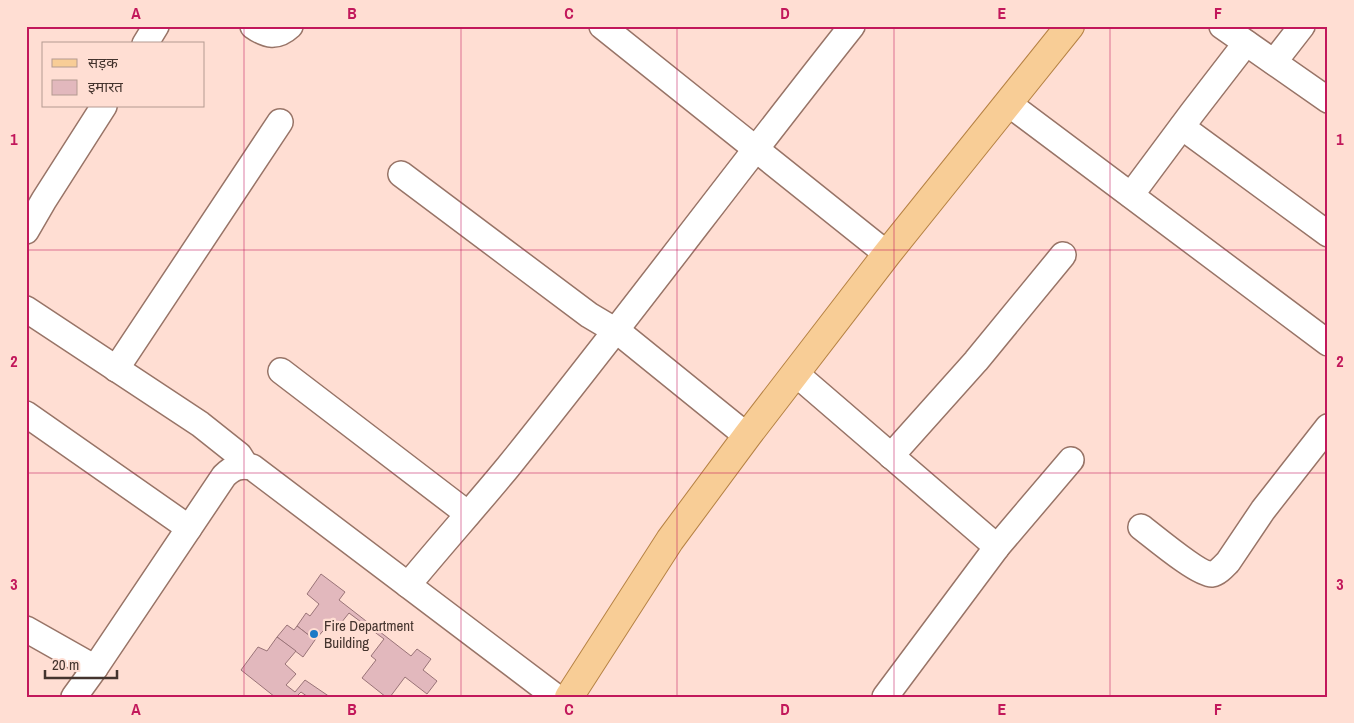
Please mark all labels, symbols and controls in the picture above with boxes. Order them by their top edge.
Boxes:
text: A [131,2,141,24]
text: B [347,2,357,24]
text: C [564,2,574,24]
text: D [780,2,790,24]
text: E [998,2,1007,24]
text: F [1214,2,1222,24]
legend [42,42,205,108]
text: सड़क [88,52,118,73]
text: इमारत [88,76,123,97]
text: 1 [10,128,18,150]
text: 1 [1336,128,1344,150]
text: 2 [10,350,18,372]
text: 2 [1336,350,1344,372]
text: 3 [10,573,18,595]
text: 3 [1336,573,1344,595]
place label: Fire Department Building [324,615,414,653]
marker: Fire Department Building [308,628,320,640]
scale bar [45,648,118,680]
text: 20 m [52,654,79,675]
text: A [131,698,141,720]
text: B [347,698,357,720]
text: C [564,698,574,720]
text: D [780,698,790,720]
text: E [998,698,1007,720]
text: F [1214,698,1222,720]

